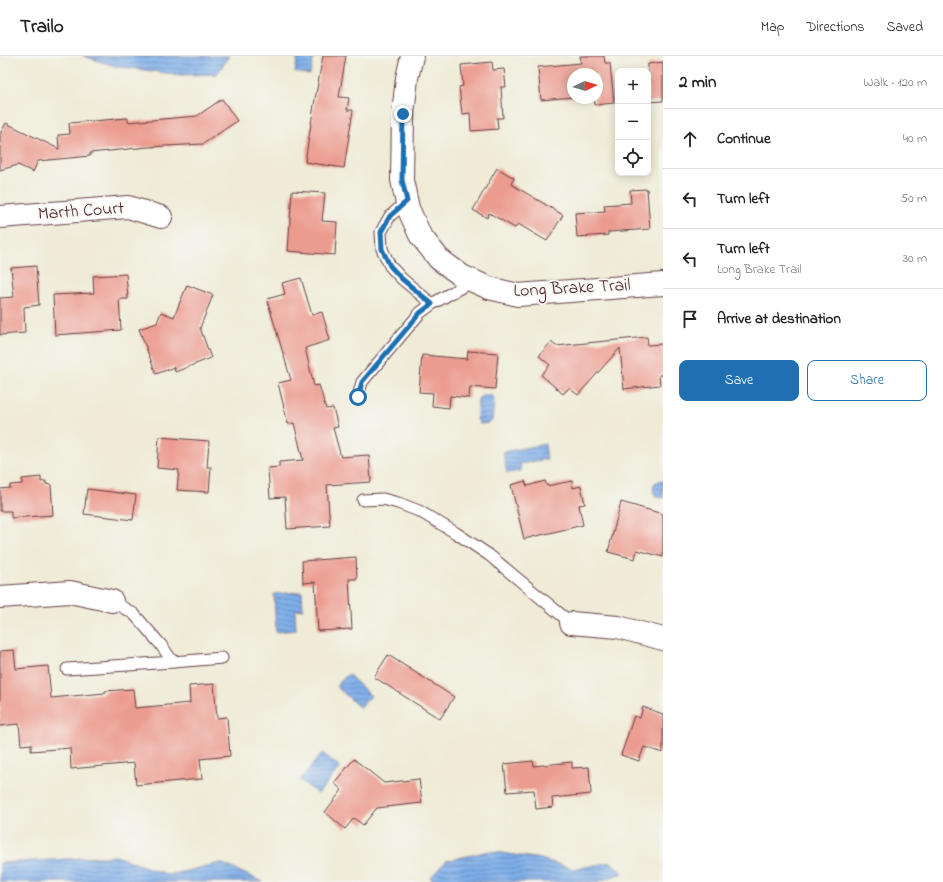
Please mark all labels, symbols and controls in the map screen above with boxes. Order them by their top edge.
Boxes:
text: Trailo [20,14,64,41]
text: Map [761,17,784,38]
text: Directions [806,17,864,38]
text: Saved [886,17,923,38]
north arrow [567,68,603,104]
map controls [615,68,651,176]
button: + [615,68,651,104]
text: 2 min [679,70,716,95]
text: Walk · 120 m [863,73,927,92]
button: − [615,104,651,140]
route end [394,105,412,123]
icon: ahead [679,128,701,150]
text: Continue [717,128,771,150]
text: 40 m [903,129,927,148]
button: locate [615,140,651,176]
icon: left [679,188,701,210]
text: Turn left [717,188,770,210]
text: 50 m [901,189,927,208]
street label: Marth Court [37,196,125,228]
text: Turn left [717,238,770,260]
icon: left [679,248,701,270]
text: 30 m [903,249,927,268]
text: Long Brake Trail [717,260,802,279]
street label: Long Brake Trail [513,273,631,306]
icon: arrive [679,308,701,330]
text: Arrive at destination [717,308,841,330]
button: Save [679,360,799,401]
button: Share [807,360,927,401]
route start [349,388,367,406]

